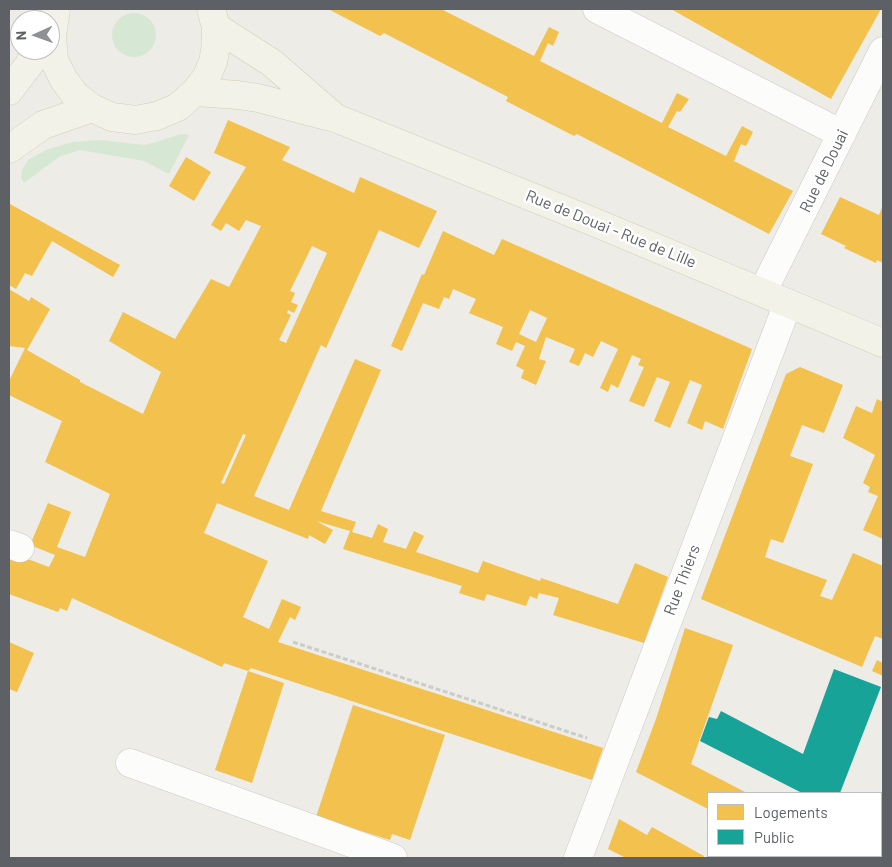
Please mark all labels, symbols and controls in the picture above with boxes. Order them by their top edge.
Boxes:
north arrow [10,10,60,60]
text: N [12,31,29,40]
street label: Rue de Douai [796,126,852,216]
street label: Rue de Douai - Rue de Lille [523,186,699,272]
street label: Rue Thiers [660,542,704,618]
legend [707,792,882,857]
text: Logements [754,803,828,821]
text: Public [754,828,794,846]

